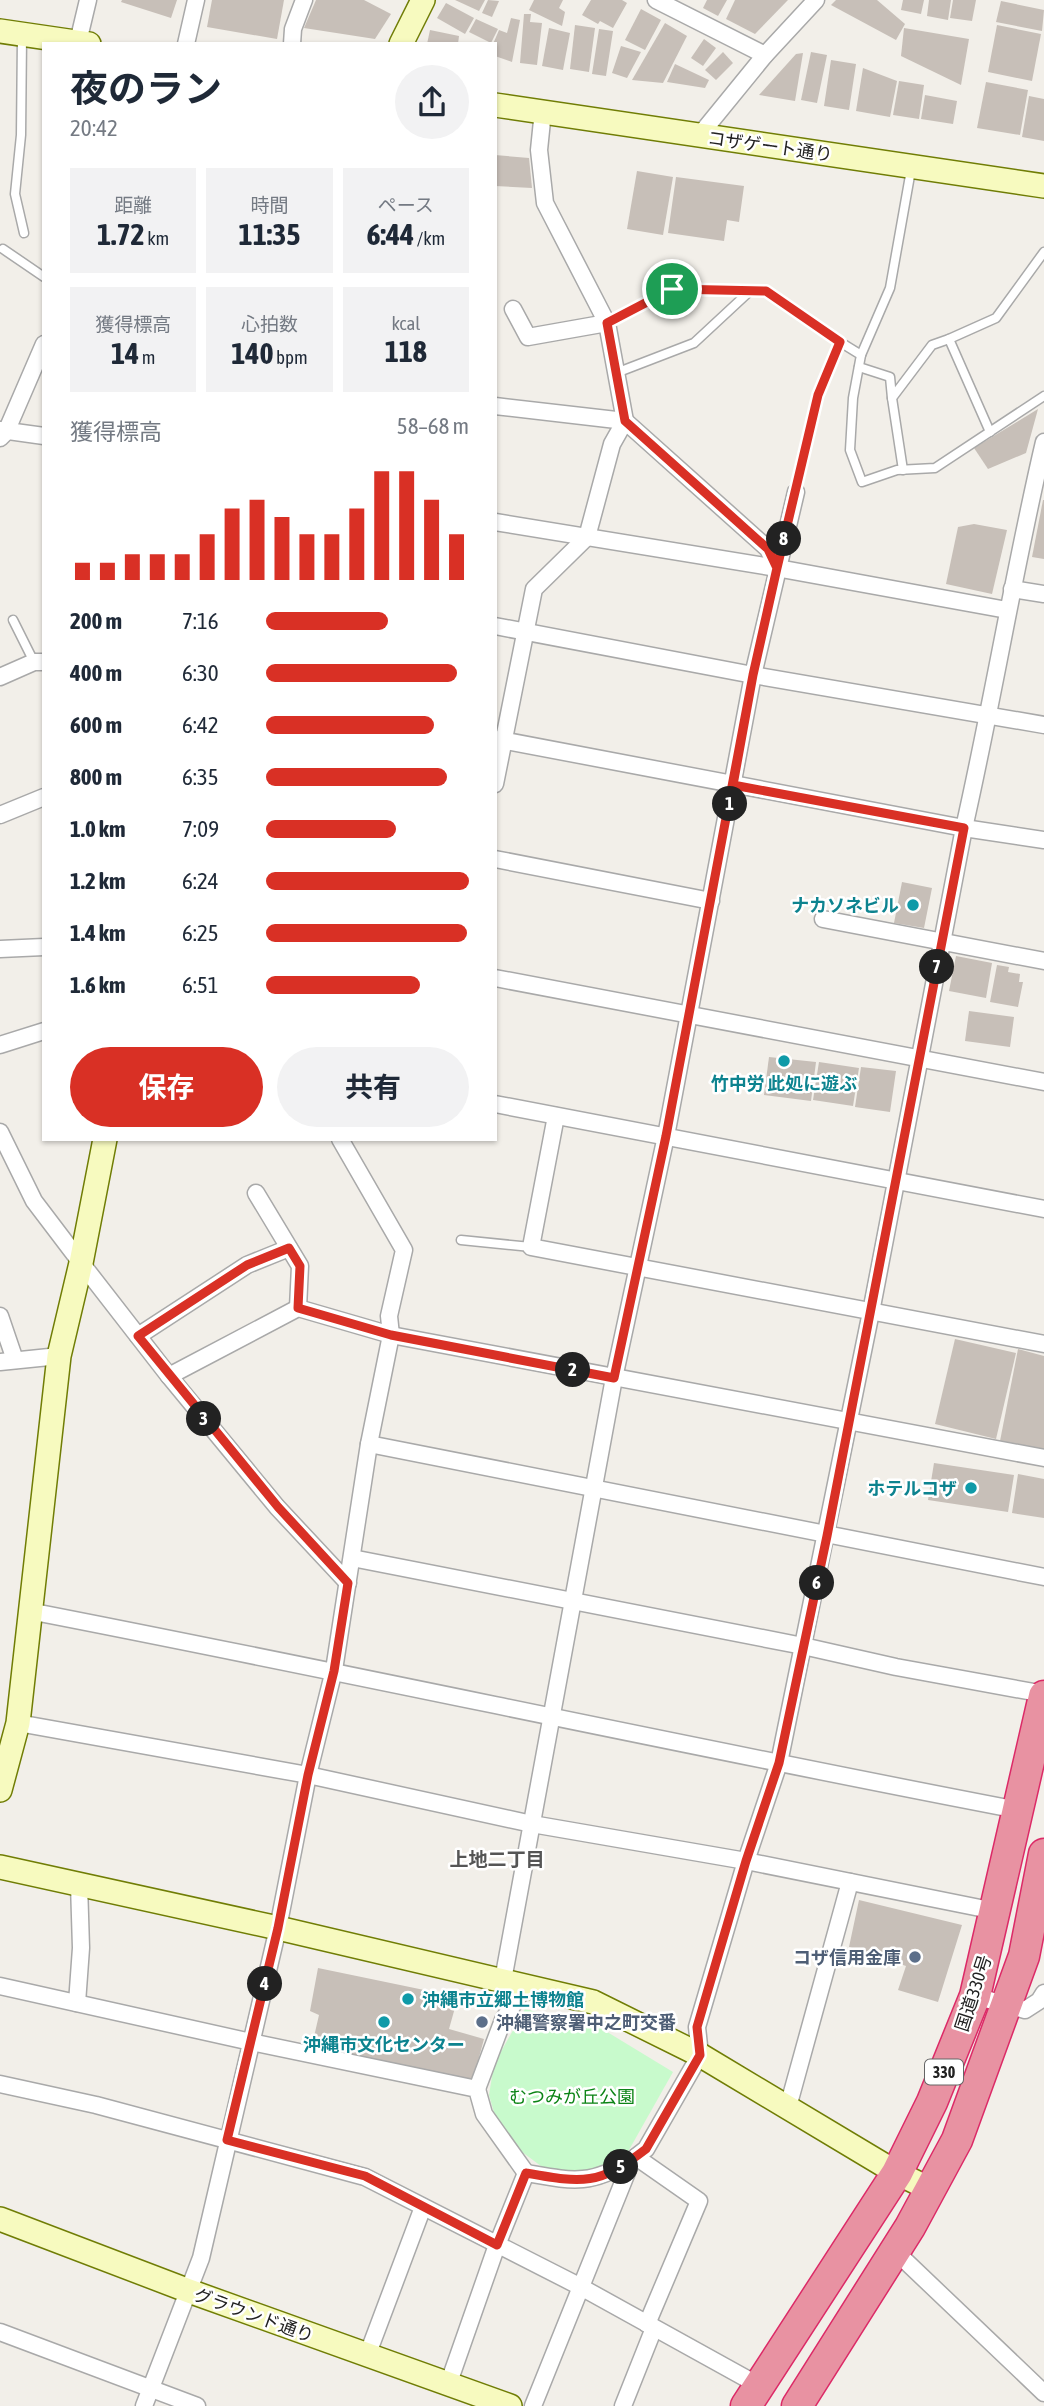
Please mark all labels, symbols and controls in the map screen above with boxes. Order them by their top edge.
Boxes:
button: share [395,65,469,139]
text: 夜のラン [70,67,222,110]
text: 20:42 [70,115,118,141]
street label: コザゲート通り [706,127,834,165]
text: 距離 [114,194,152,216]
text: 時間 [250,194,289,216]
text: ペース [378,194,434,216]
text: 1.72 [97,217,145,251]
text: 11:35 [239,217,300,251]
text: 6:44 [366,217,414,251]
text: km [145,227,169,249]
text: /km [414,227,445,249]
pin [642,259,702,319]
icon: arrive [653,270,691,308]
text: kcal [391,312,420,334]
text: 獲得標高 [95,313,171,335]
text: 心拍数 [241,313,298,335]
text: 118 [385,334,427,368]
text: 14 [111,336,139,370]
text: 140 [231,336,274,370]
text: m [139,346,155,368]
text: bpm [274,346,308,368]
text: 58–68 m [397,413,469,439]
text: 獲得標高 [70,419,162,445]
pin: 8 [766,522,802,556]
text: 8 [779,527,788,549]
text: 200 m [70,608,122,634]
text: 7:16 [182,608,219,634]
text: 400 m [70,660,122,686]
text: 6:30 [182,660,219,686]
text: 600 m [70,712,122,738]
text: 6:42 [182,712,219,738]
text: 800 m [70,764,122,790]
text: 6:35 [182,764,219,790]
pin: 1 [712,786,748,822]
text: 1 [725,792,734,814]
text: 1.0 km [70,816,126,842]
text: 7:09 [182,816,219,842]
text: 1.2 km [70,868,126,894]
text: 6:24 [182,868,219,894]
place label: ナカソネビル [791,895,899,916]
marker: ナカソネビル [905,897,921,913]
text: 1.4 km [70,920,126,946]
text: 6:25 [182,920,219,946]
pin: 7 [920,950,954,984]
text: 7 [932,955,941,977]
text: 1.6 km [70,972,126,998]
text: 6:51 [182,972,219,998]
button: 保存 [70,1047,263,1127]
button: 共有 [277,1047,469,1127]
marker: 竹中労 此処に遊ぶ [776,1053,792,1069]
place label: 竹中労 此処に遊ぶ [711,1073,857,1094]
pin: 2 [556,1352,590,1388]
text: 2 [568,1358,577,1380]
pin: 3 [186,1402,222,1436]
text: 3 [199,1407,208,1429]
place label: ホテルコザ [867,1478,957,1499]
marker: ホテルコザ [963,1480,979,1496]
pin: 6 [800,1566,834,1600]
text: 6 [812,1571,821,1593]
district label: 上地二丁目 [449,1848,545,1870]
place label: コザ信用金庫 [793,1947,901,1968]
marker: コザ信用金庫 [907,1949,923,1965]
street label: 国道330号 [951,1952,995,2034]
pin: 4 [247,1966,282,2002]
text: 4 [260,1972,269,1994]
place label: 沖縄市立郷土博物館 [422,1989,584,2010]
marker: 沖縄市立郷土博物館 [400,1991,416,2007]
place label: 沖縄警察署中之町交番 [496,2012,676,2033]
marker: 沖縄市文化センター [376,2014,392,2030]
marker: 沖縄警察署中之町交番 [474,2014,490,2030]
place label: 沖縄市文化センター [303,2034,465,2055]
road number: 330 [925,2060,963,2084]
park label: むつみが丘公園 [509,2086,635,2107]
pin: 5 [604,2150,638,2184]
text: 5 [616,2155,625,2177]
street label: グラウンド通り [191,2284,317,2346]

